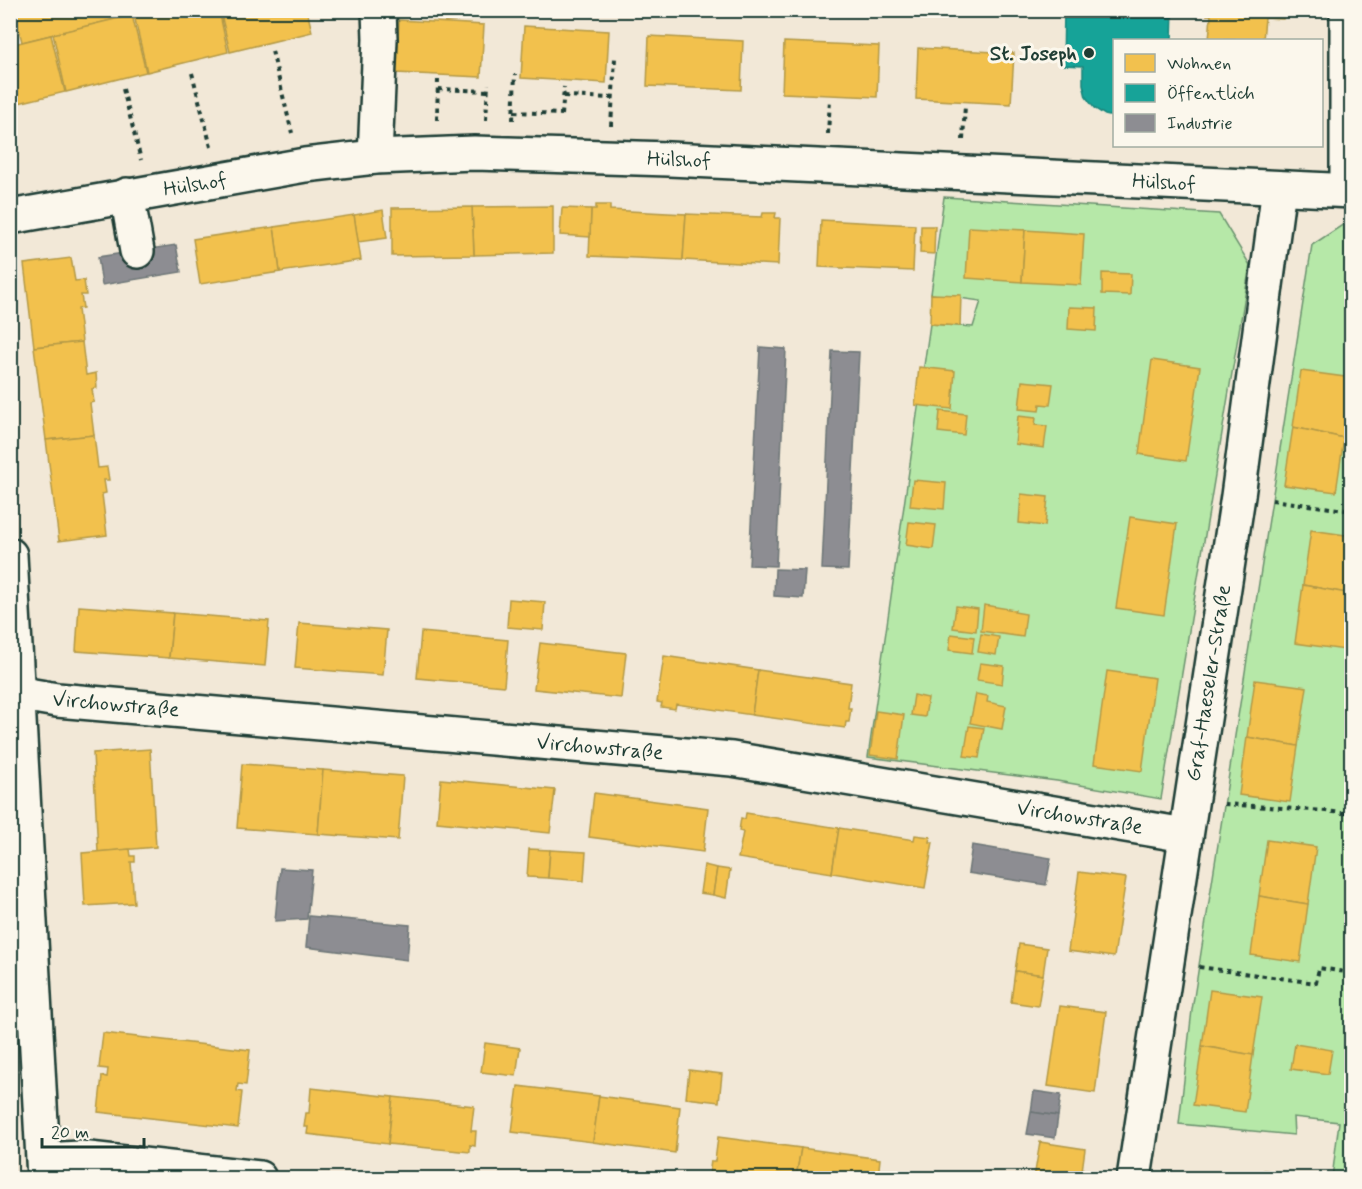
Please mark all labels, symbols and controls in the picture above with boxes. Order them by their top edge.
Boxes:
legend [1113,39,1323,147]
place label: St. Joseph [990,40,1077,68]
marker: St. Joseph [1082,46,1096,60]
text: Wohnen [1167,52,1231,76]
text: Öffentlich [1167,82,1255,106]
text: Industrie [1167,112,1233,136]
street label: Hülshof [647,145,711,175]
street label: Hülshof [161,166,229,204]
street label: Hülshof [1131,167,1197,199]
street label: Graf-Haeseler-Straße [1180,583,1238,784]
street label: Virchowstraße [51,686,180,724]
street label: Virchowstraße [535,729,664,767]
street label: Virchowstraße [1015,794,1145,842]
scale bar [42,1111,144,1149]
text: 20 m [51,1121,89,1145]

